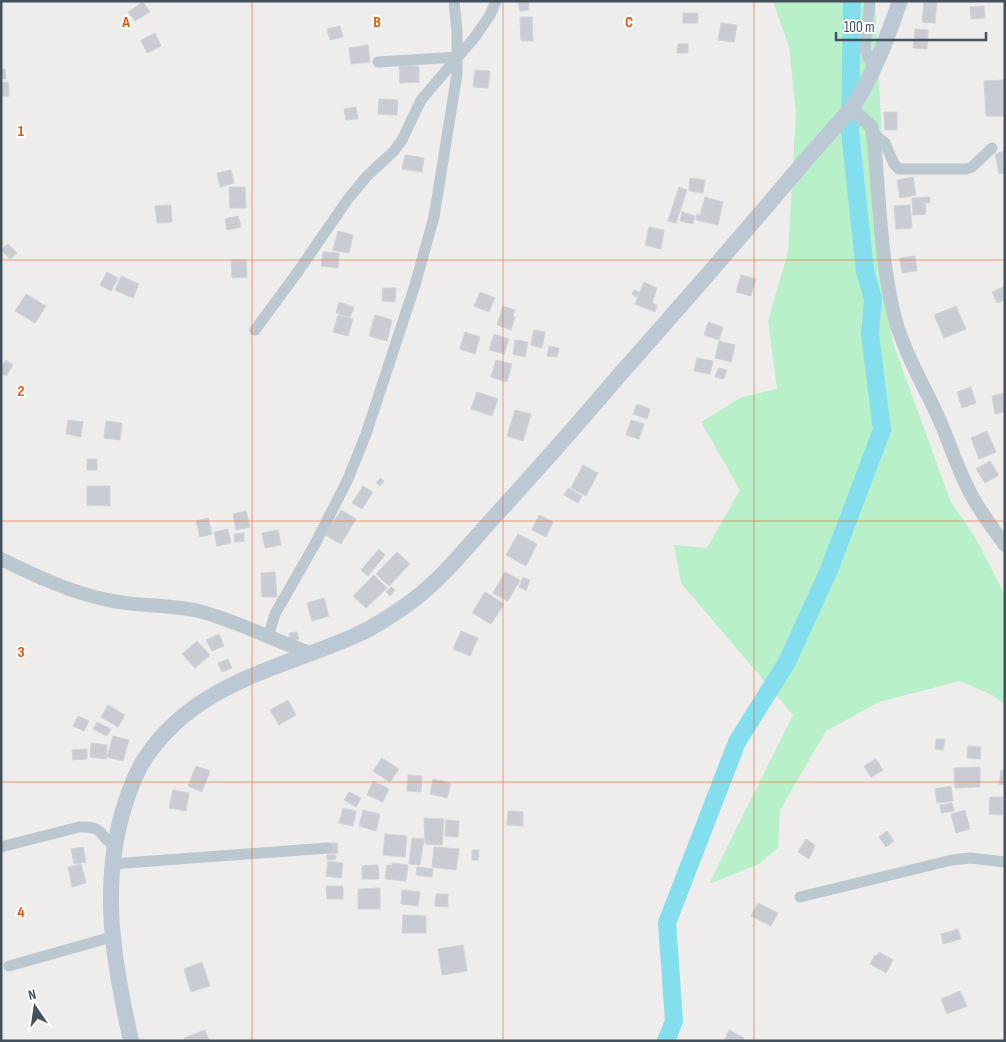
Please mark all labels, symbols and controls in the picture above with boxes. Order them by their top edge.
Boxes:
scale bar [836,10,986,42]
text: A [121,13,130,32]
text: B [373,13,381,32]
text: C [625,13,633,32]
text: 100 m [844,18,875,37]
text: 1 [18,122,25,141]
text: 2 [17,382,25,401]
text: 3 [17,643,25,662]
text: 4 [17,903,25,922]
north arrow [10,982,60,1032]
text: N [27,986,38,1004]

